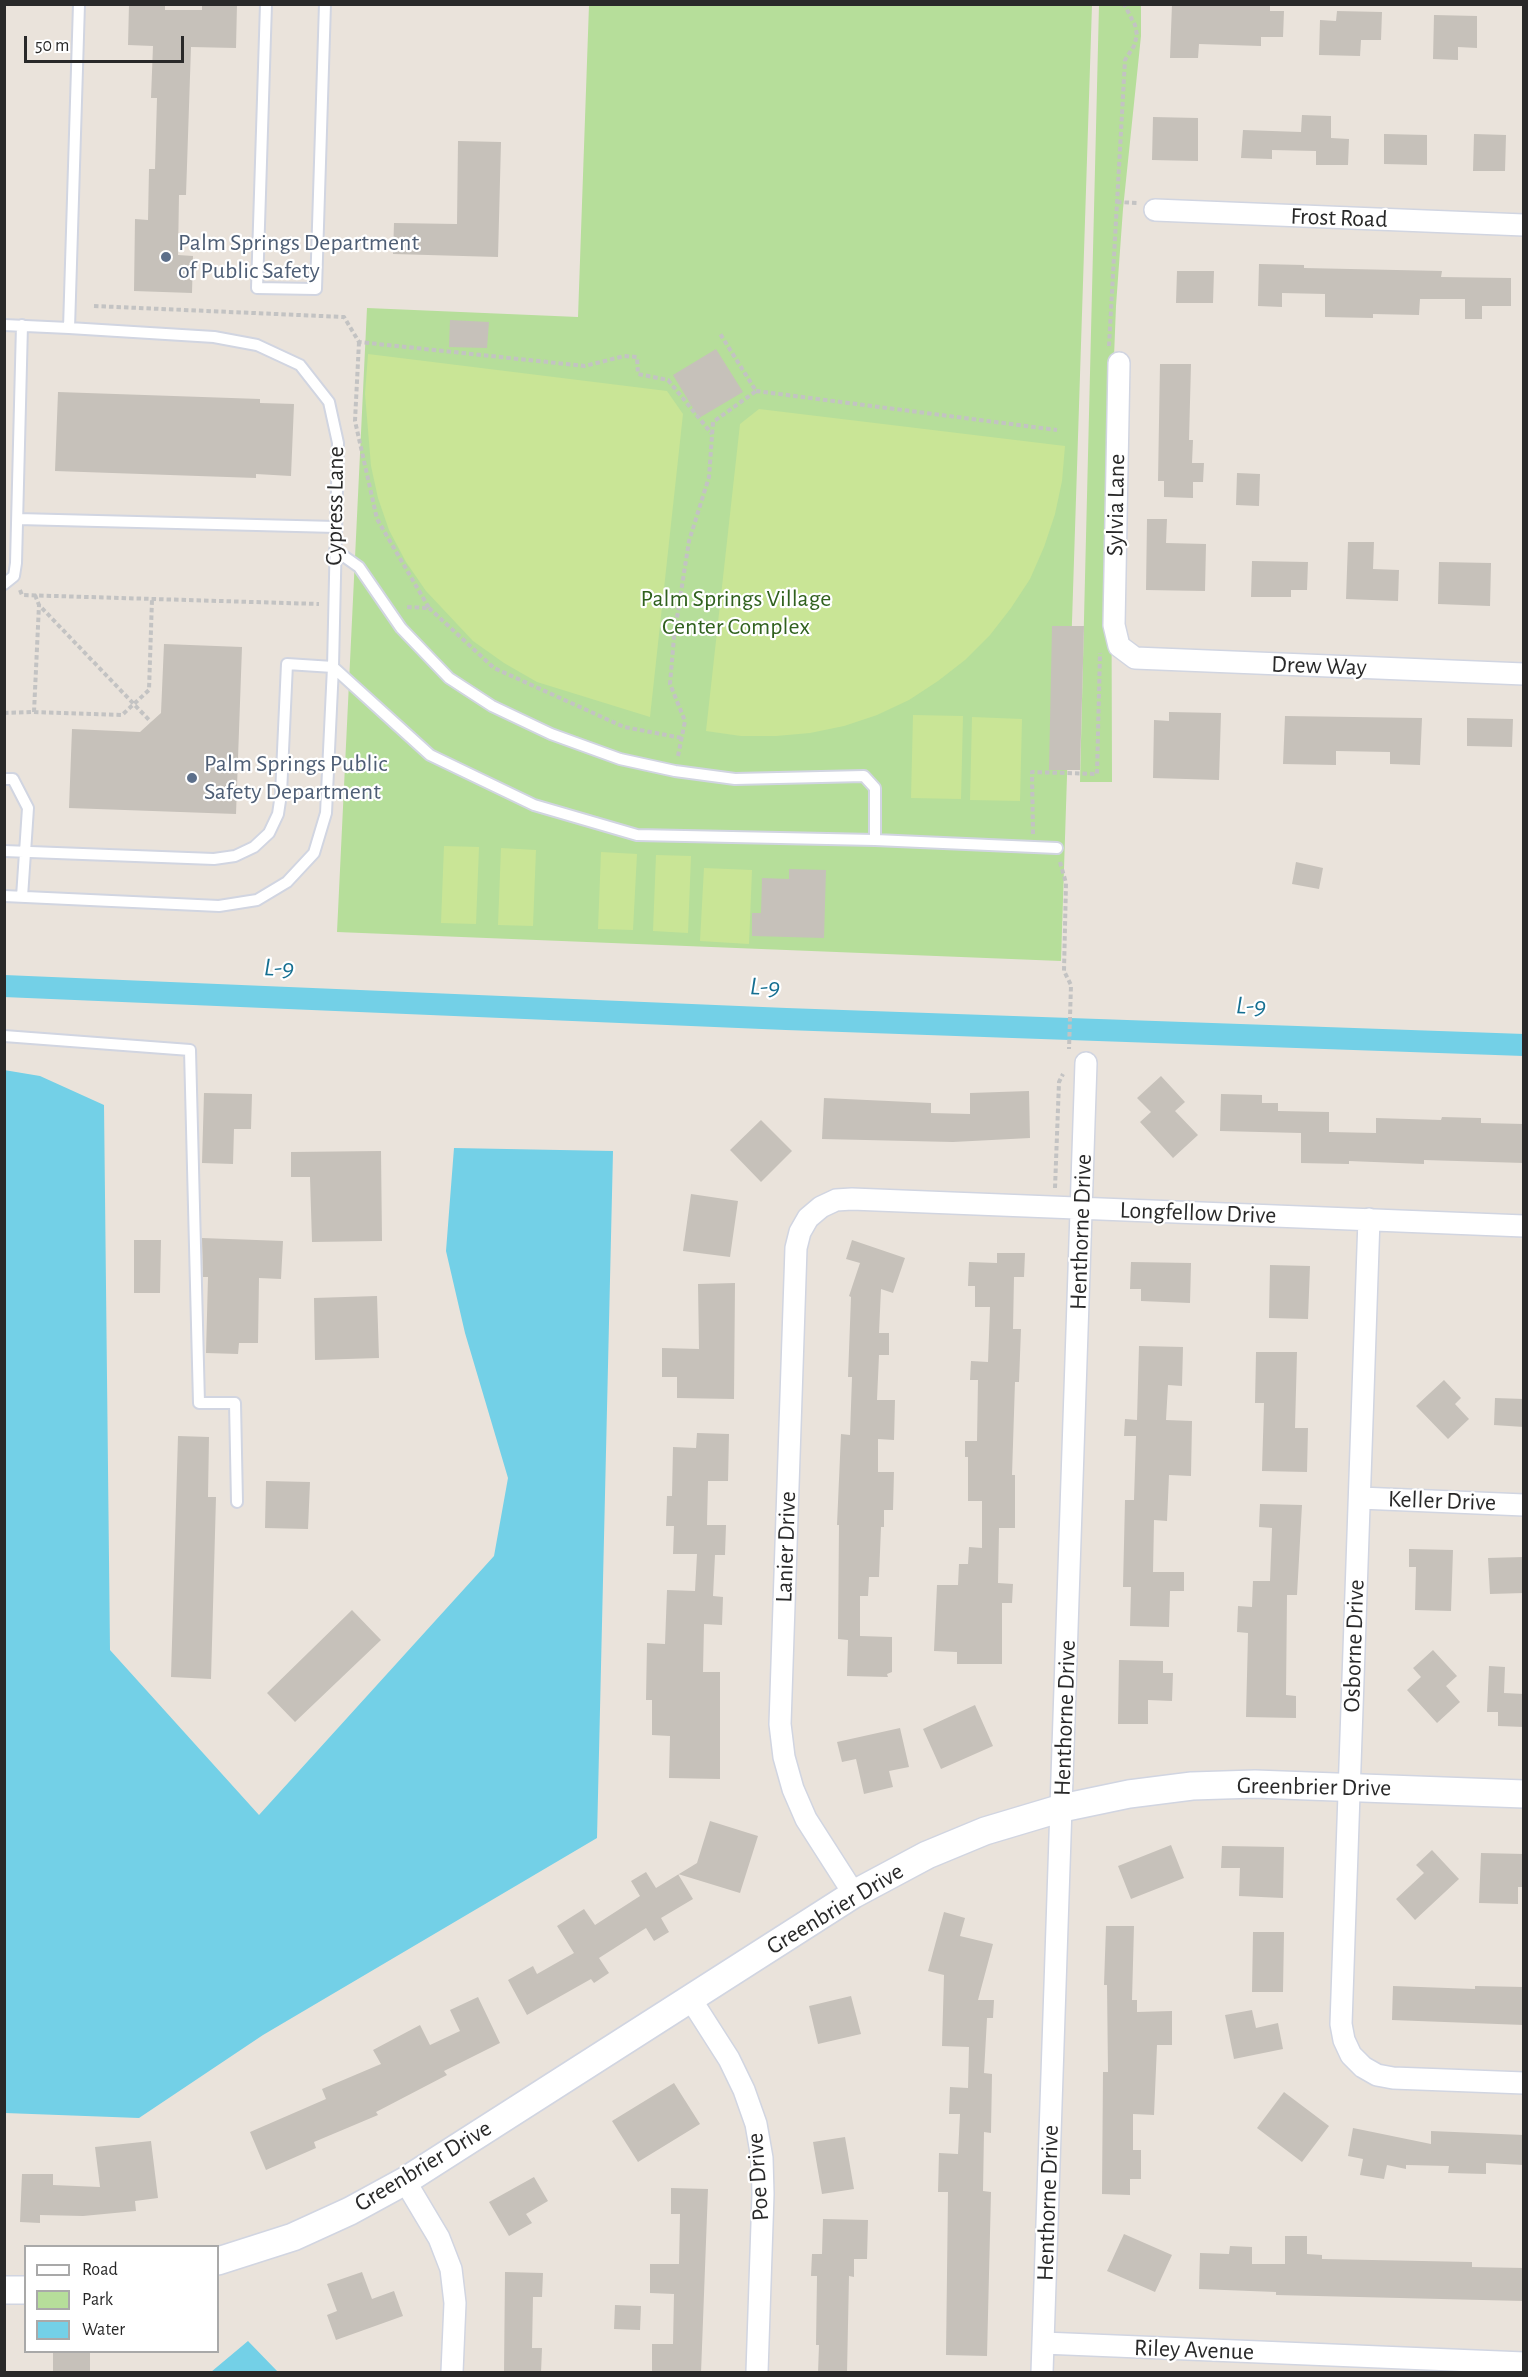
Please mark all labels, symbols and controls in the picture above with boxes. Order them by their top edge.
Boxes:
scale bar [27,24,188,62]
text: 50 m [35,37,69,55]
street label: Frost Road [1290,202,1388,234]
place label: Palm Springs Department of Public Safety [178,229,419,285]
marker: Palm Springs Department of Public Safety [159,250,173,264]
street label: Cypress Lane [320,446,350,566]
street label: Sylvia Lane [1101,454,1131,556]
park label: Palm Springs Village Center Complex [641,585,831,641]
street label: Drew Way [1271,650,1367,682]
place label: Palm Springs Public Safety Department [204,750,388,806]
marker: Palm Springs Public Safety Department [185,771,199,785]
water label: L-9 [263,952,295,984]
water label: L-9 [749,971,781,1003]
water label: L-9 [1235,990,1267,1022]
street label: Henthorne Drive [1064,1153,1098,1311]
street label: Longfellow Drive [1119,1196,1277,1230]
street label: Keller Drive [1387,1485,1497,1517]
street label: Lanier Drive [770,1491,802,1603]
street label: Osborne Drive [1337,1579,1371,1713]
street label: Henthorne Drive [1048,1639,1082,1797]
street label: Greenbrier Drive [1237,1771,1391,1803]
street label: Greenbrier Drive [761,1857,909,1961]
street label: Greenbrier Drive [349,2114,497,2218]
street label: Henthorne Drive [1031,2124,1065,2282]
street label: Poe Drive [741,2132,775,2222]
legend [24,2245,219,2353]
text: Road [82,2261,118,2279]
text: Park [82,2291,113,2309]
text: Water [82,2321,125,2339]
street label: Riley Avenue [1133,2334,1255,2366]

